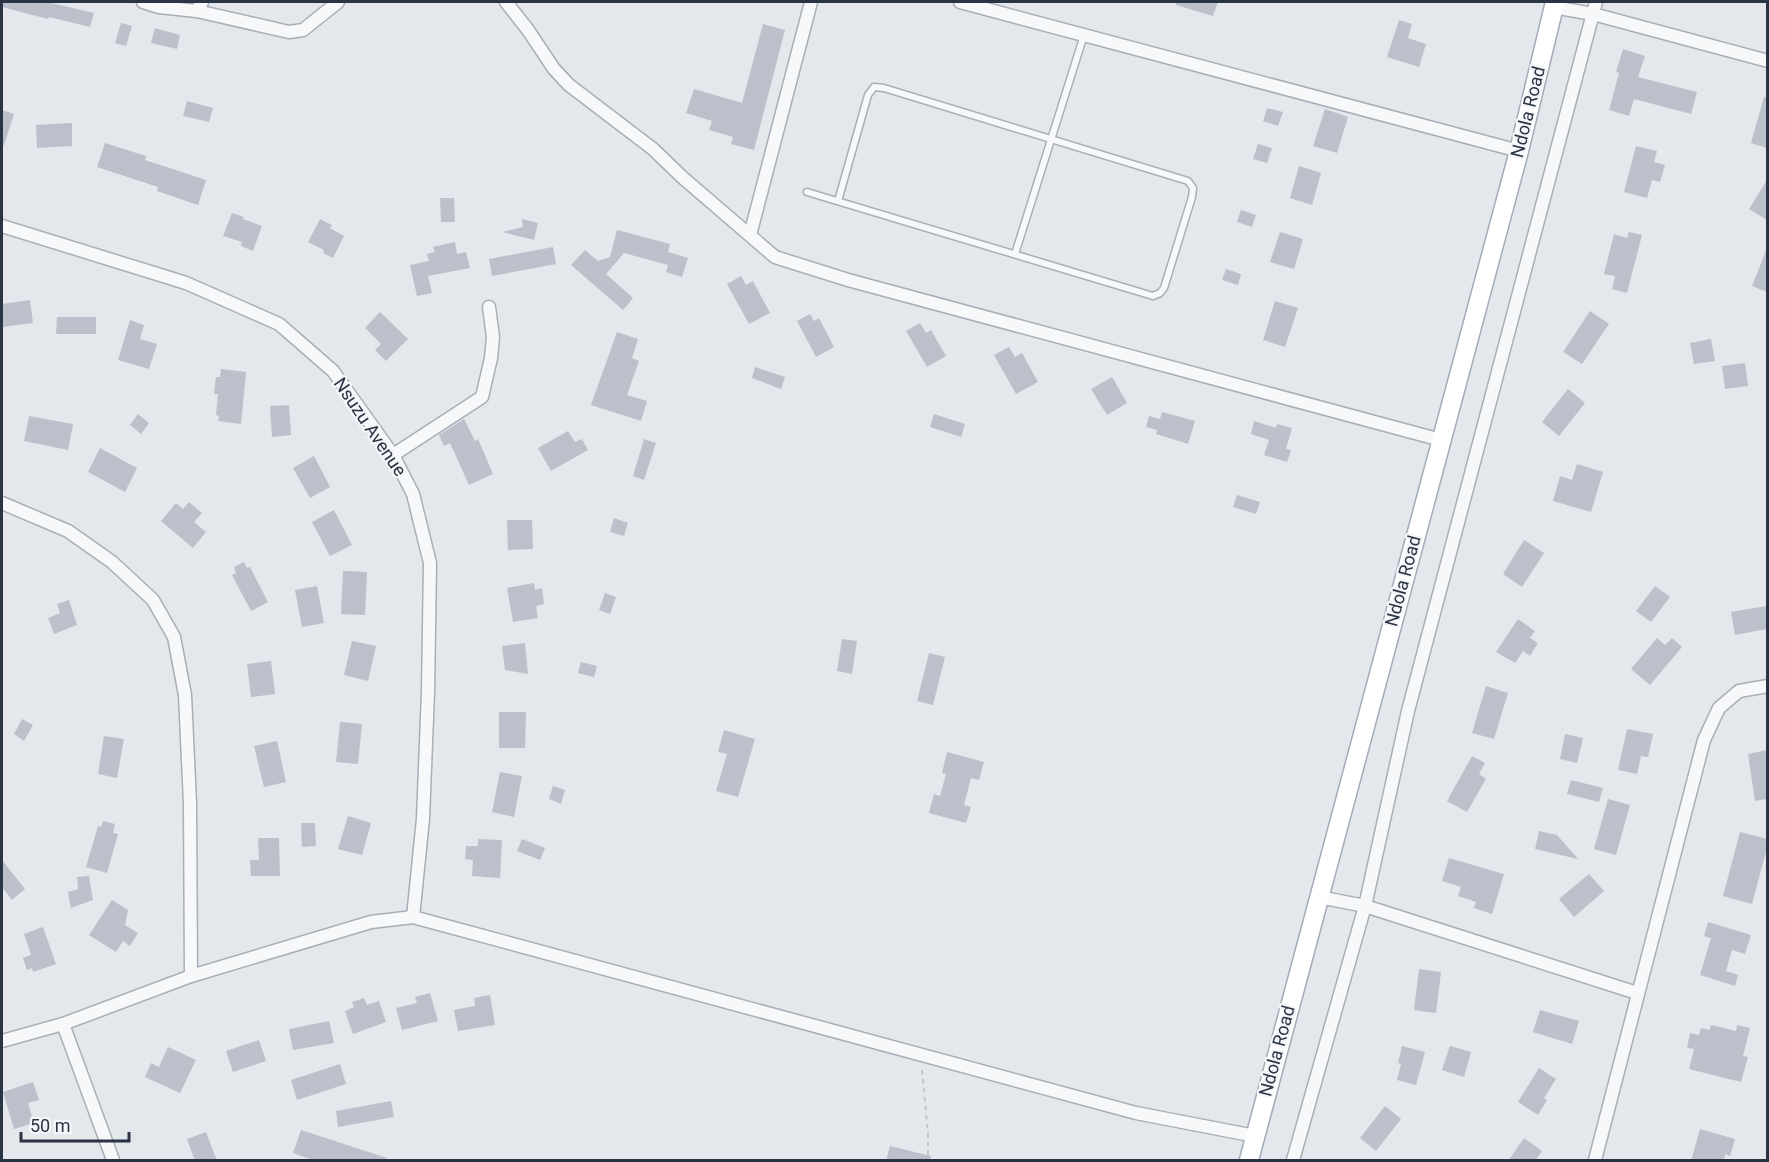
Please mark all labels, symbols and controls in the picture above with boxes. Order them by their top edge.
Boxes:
street label: Ndola Road [1506,64,1549,160]
street label: Nsuzu Avenue [330,373,411,480]
street label: Ndola Road [1380,533,1425,629]
street label: Ndola Road [1254,1003,1299,1099]
scale bar [21,1105,129,1143]
text: 50 m [30,1115,70,1136]

